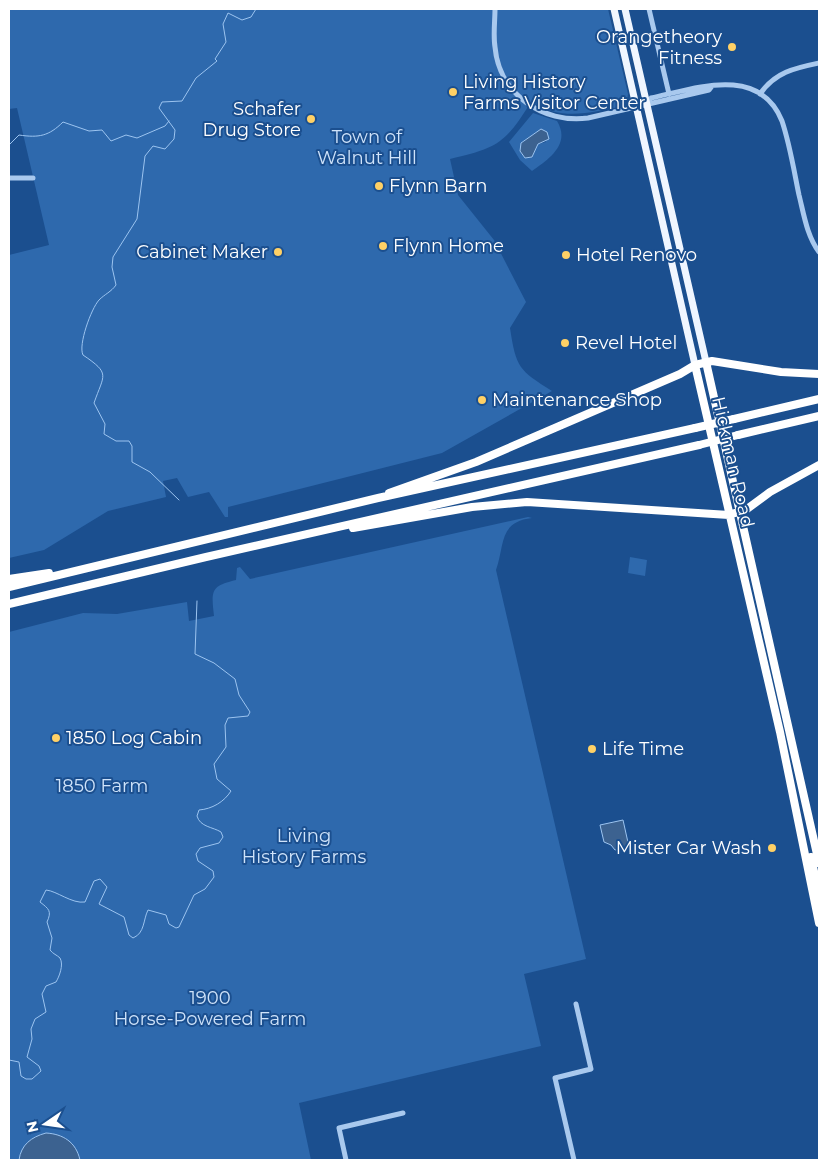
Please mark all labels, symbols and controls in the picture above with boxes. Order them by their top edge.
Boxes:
place label: Orangetheory Fitness [596,26,722,69]
marker: Orangetheory Fitness [726,41,738,53]
place label: Living History Farms Visitor Center [463,71,646,114]
marker: Living History Farms Visitor Center [447,86,459,98]
place label: Schafer Drug Store [203,98,301,141]
marker: Schafer Drug Store [305,113,317,125]
park label: Town of Walnut Hill [317,126,417,169]
place label: Flynn Barn [389,175,487,197]
marker: Flynn Barn [373,180,385,192]
place label: Flynn Home [393,235,504,257]
marker: Flynn Home [377,240,389,252]
place label: Cabinet Maker [136,241,268,263]
place label: Hotel Renovo [576,244,697,266]
marker: Cabinet Maker [272,246,284,258]
marker: Hotel Renovo [560,249,572,261]
place label: Revel Hotel [575,332,677,354]
marker: Revel Hotel [559,337,571,349]
place label: Maintenance Shop [492,389,662,411]
marker: Maintenance Shop [476,394,488,406]
street label: Hickman Road [707,394,759,530]
place label: 1850 Log Cabin [66,727,202,749]
marker: 1850 Log Cabin [50,732,62,744]
place label: Life Time [602,738,684,760]
marker: Life Time [586,743,598,755]
park label: 1850 Farm [56,775,148,797]
park label: Living History Farms [242,825,367,868]
place label: Mister Car Wash [616,837,762,859]
marker: Mister Car Wash [766,842,778,854]
park label: 1900 Horse-Powered Farm [114,987,306,1030]
north arrow [20,1099,70,1149]
text: N [22,1119,42,1134]

